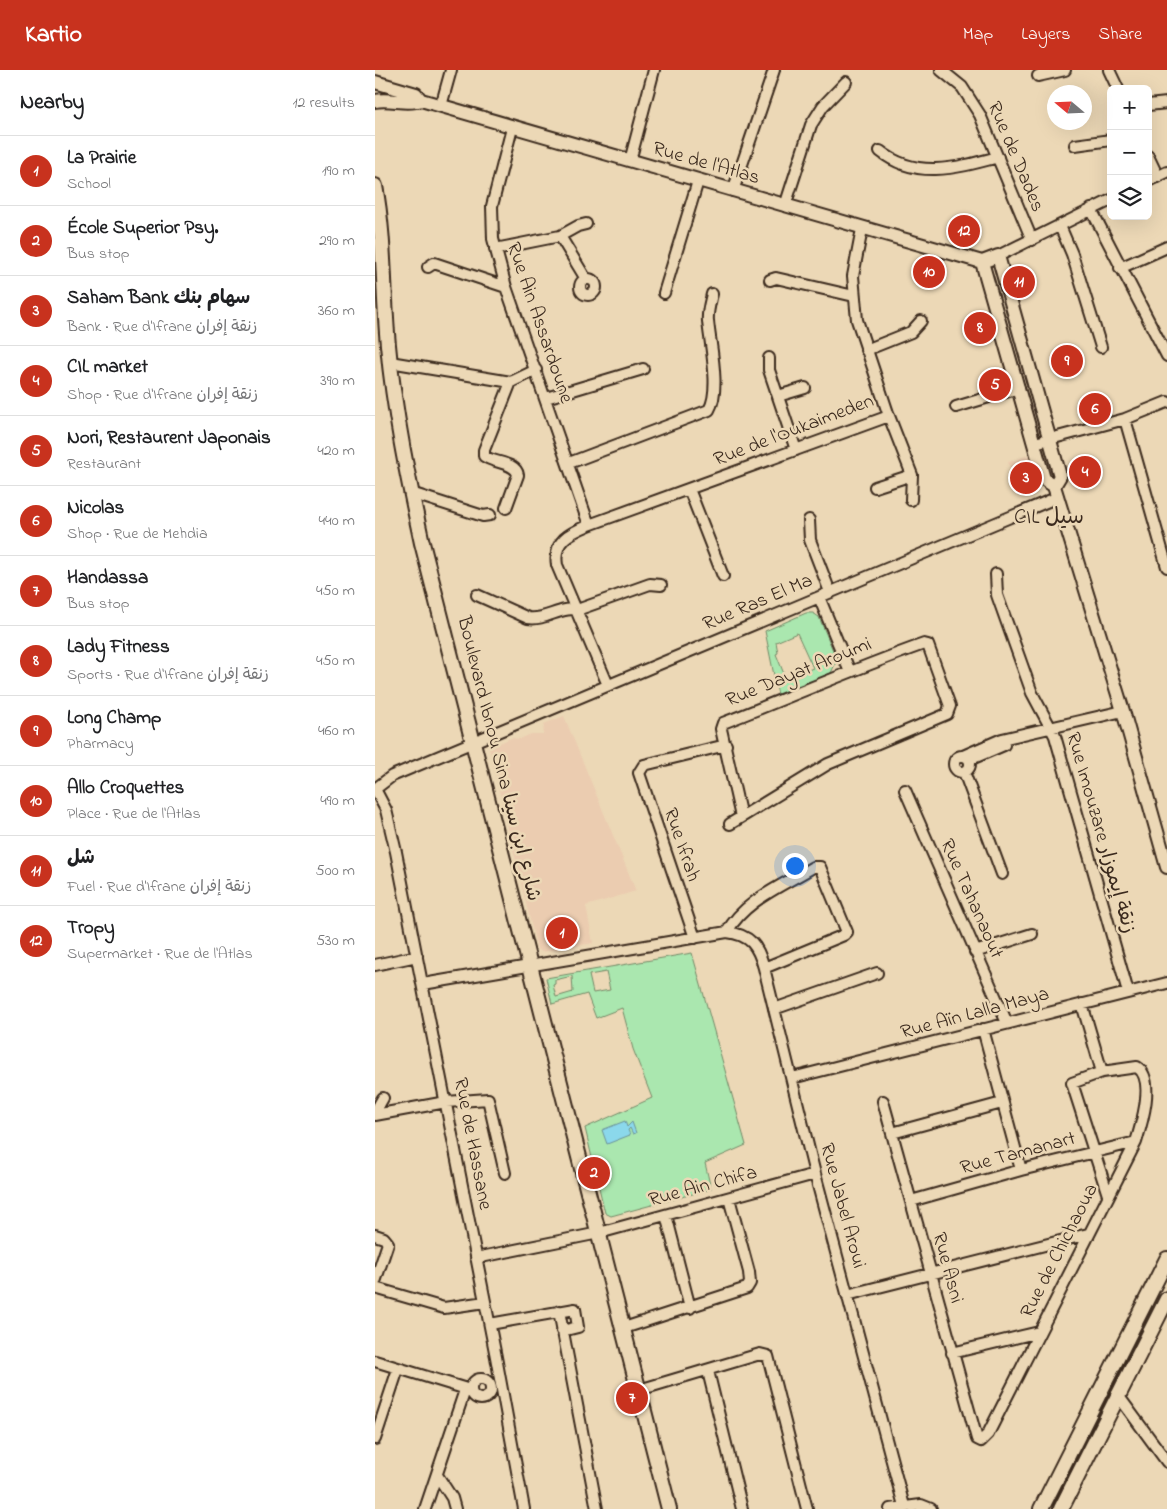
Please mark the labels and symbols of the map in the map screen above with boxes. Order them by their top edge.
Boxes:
north arrow [1047,85,1092,130]
street label: Rue de Dades [979,97,1051,217]
street label: Rue de l'Atlas [649,135,763,193]
pin: 12 [948,212,980,250]
street label: Rue Ain Assardoune [498,239,580,408]
pin: 10 [913,253,945,291]
pin: 11 [1003,263,1035,301]
pin: 8 [964,309,996,347]
pin: 9 [1051,342,1083,380]
pin: 5 [979,366,1011,404]
street label: Rue de l'Oukaimeden [710,387,878,475]
pin: 6 [1079,390,1111,428]
pin: 4 [1069,453,1101,491]
pin: 3 [1010,459,1042,497]
district label: CIL سيل [1014,502,1084,534]
street label: Rue Ras El Ma [699,567,817,639]
street label: Boulevard Ibnou Sina شارع ابن سينا [448,612,547,905]
street label: Rue Dayat Aroumi [722,631,876,715]
street label: Rue Imouzare زنقة إيموزار [1057,729,1143,937]
street label: Rue Ifrah [655,804,707,886]
street label: Rue Tahanaout [932,835,1010,964]
your location [782,853,808,879]
pin: 1 [546,914,578,952]
street label: Rue Aïn Lalla Maya [897,980,1053,1048]
street label: Rue de Hassane [445,1075,499,1213]
street label: Rue Tamanart [957,1125,1079,1183]
street label: Rue Jabel Aroui [811,1140,873,1272]
pin: 2 [578,1154,610,1192]
street label: Rue Ain Chifa [645,1159,761,1215]
street label: Rue de Chichaoua [1014,1179,1106,1323]
street label: Rue Asni [924,1229,970,1307]
pin: 7 [616,1379,648,1417]

